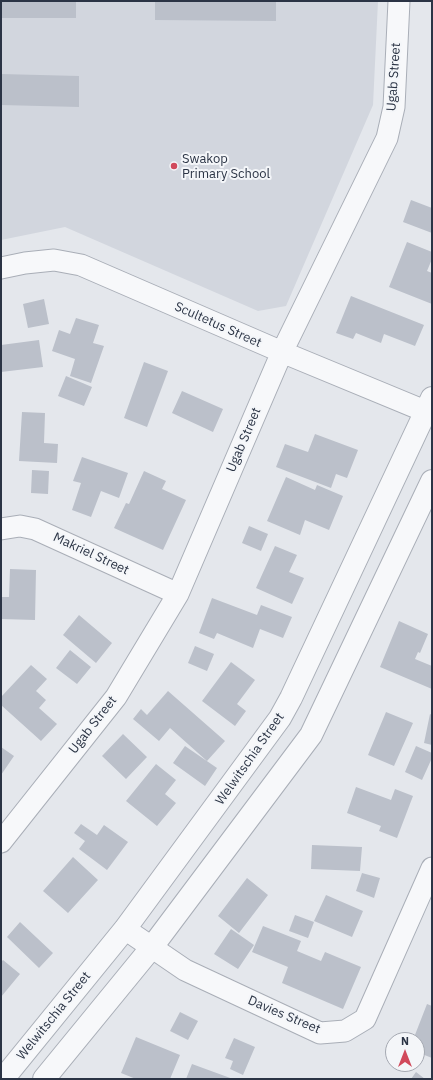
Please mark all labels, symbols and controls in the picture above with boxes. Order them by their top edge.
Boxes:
street label: Ugab Street [384,42,404,112]
place label: Swakop Primary School [182,151,270,182]
marker: Swakop Primary School [169,161,179,171]
street label: Scultetus Street [172,299,264,351]
street label: Ugab Street [223,405,265,475]
street label: Makriel Street [51,530,131,578]
street label: Ugab Street [66,693,120,757]
street label: Welwitschia Street [212,710,288,808]
street label: Welwitschia Street [14,969,94,1063]
street label: Davies Street [245,993,323,1037]
north arrow [385,1032,425,1072]
text: N [401,1034,409,1048]

